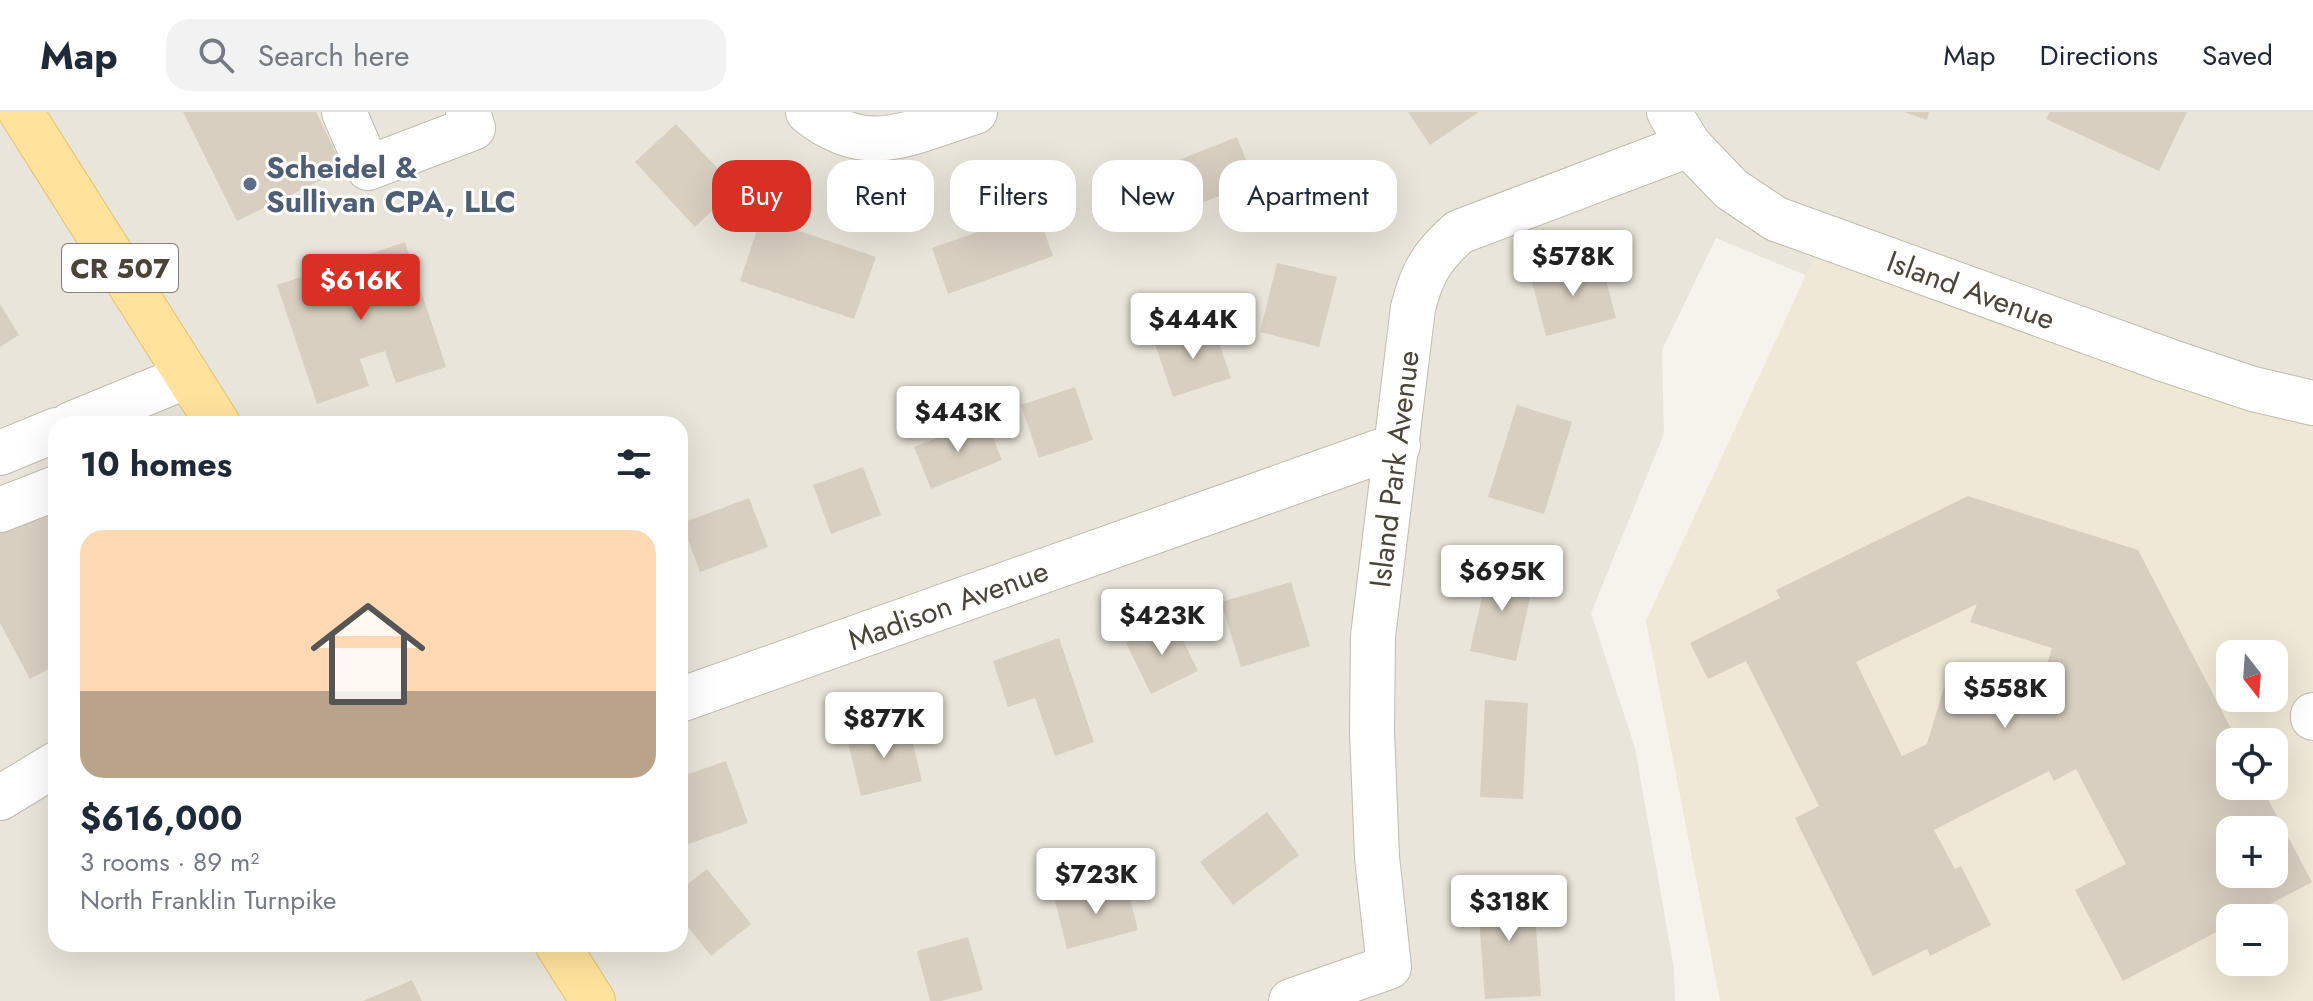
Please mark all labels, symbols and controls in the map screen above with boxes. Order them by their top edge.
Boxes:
search box [166,19,726,91]
text: Map [40,28,118,83]
icon: search [194,33,238,77]
text: Search here [258,34,410,77]
text: Map [1943,35,1995,76]
text: Directions [2039,35,2158,76]
text: Saved [2202,35,2273,76]
place label: Scheidel & Sullivan CPA, LLC [266,146,516,223]
chip: Buy [712,160,811,232]
chip: Rent [827,160,934,232]
chip: Filters [950,160,1076,232]
chip: New [1092,160,1203,232]
chip: Apartment [1219,160,1397,232]
marker: Scheidel & Sullivan CPA, LLC [241,175,259,193]
pin: $578K [1517,230,1629,298]
text: $578K [1531,237,1615,275]
street label: Island Avenue [1881,240,2061,340]
road number: CR 507 [62,244,178,292]
pin: $616K [305,254,417,322]
text: $616K [320,261,402,299]
pin: $444K [1137,293,1249,361]
text: $444K [1149,300,1237,338]
street label: Island Park Avenue [1358,348,1430,590]
pin: $443K [902,386,1014,454]
text: $443K [915,393,1001,431]
text: 10 homes [80,440,232,489]
icon: filters [612,442,656,486]
pin: $695K [1446,545,1558,613]
street label: Madison Avenue [842,549,1054,661]
text: $695K [1459,552,1545,590]
icon: home [296,582,440,726]
pin: $423K [1106,589,1218,657]
text: $423K [1119,596,1205,634]
north arrow [2216,640,2288,712]
map controls [2216,640,2288,976]
pin: $558K [1949,662,2061,730]
text: $558K [1963,669,2047,707]
pin: $877K [828,692,940,760]
text: $877K [843,699,925,737]
button: locate [2216,728,2288,800]
text: $616,000 [80,794,243,843]
button: + [2216,816,2288,888]
text: 3 rooms · 89 m² [80,843,259,881]
pin: $723K [1040,848,1152,916]
text: $723K [1054,855,1138,893]
pin: $318K [1453,875,1565,943]
text: North Franklin Turnpike [80,881,336,919]
text: $318K [1469,882,1549,920]
button: − [2216,904,2288,976]

